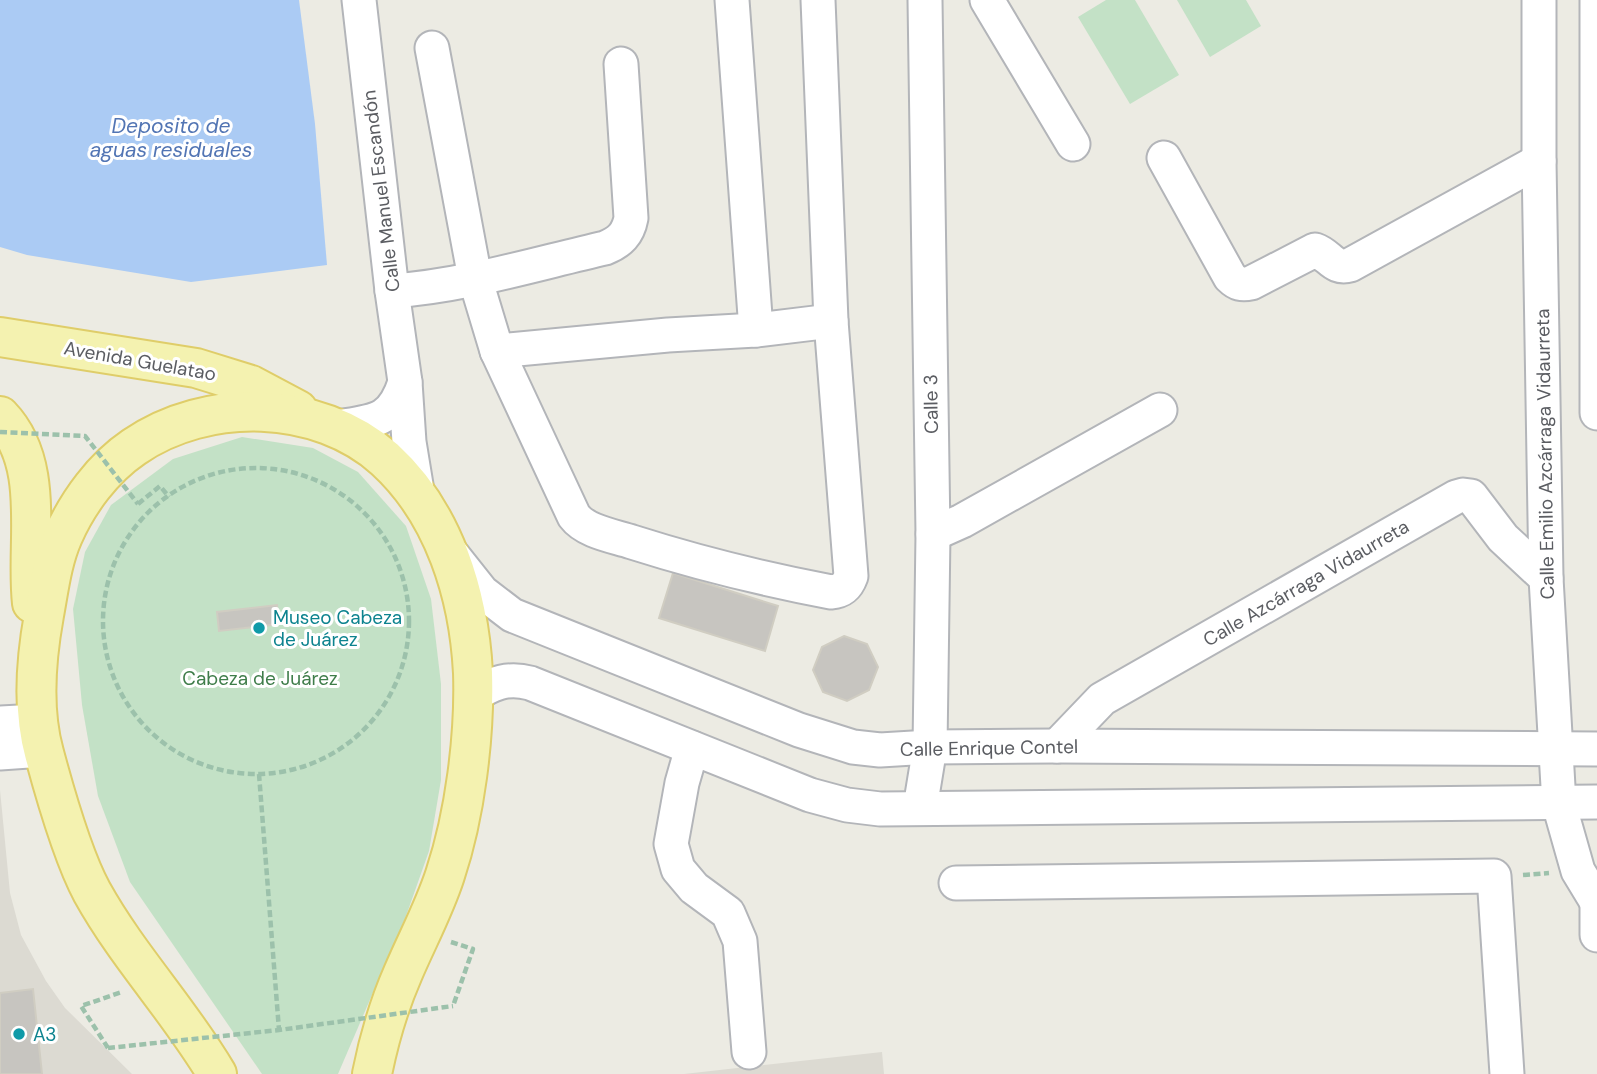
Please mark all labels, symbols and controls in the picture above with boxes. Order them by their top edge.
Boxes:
street label: Calle Manuel Escandón [356,89,406,293]
water label: Deposito de aguas residuales [90,112,252,164]
street label: Calle Emilio Azcárraga Vidaurreta [1530,308,1560,600]
street label: Avenida Guelatao [62,335,218,387]
street label: Calle 3 [918,374,944,434]
street label: Calle Azcárraga Vidaurreta [1199,514,1413,652]
place label: Museo Cabeza de Juárez [273,605,402,652]
marker: Museo Cabeza de Juárez [251,620,267,636]
park label: Cabeza de Juárez [182,666,338,691]
street label: Calle Enrique Contel [900,734,1078,762]
place label: A3 [33,1022,56,1047]
marker: A3 [11,1026,27,1042]

